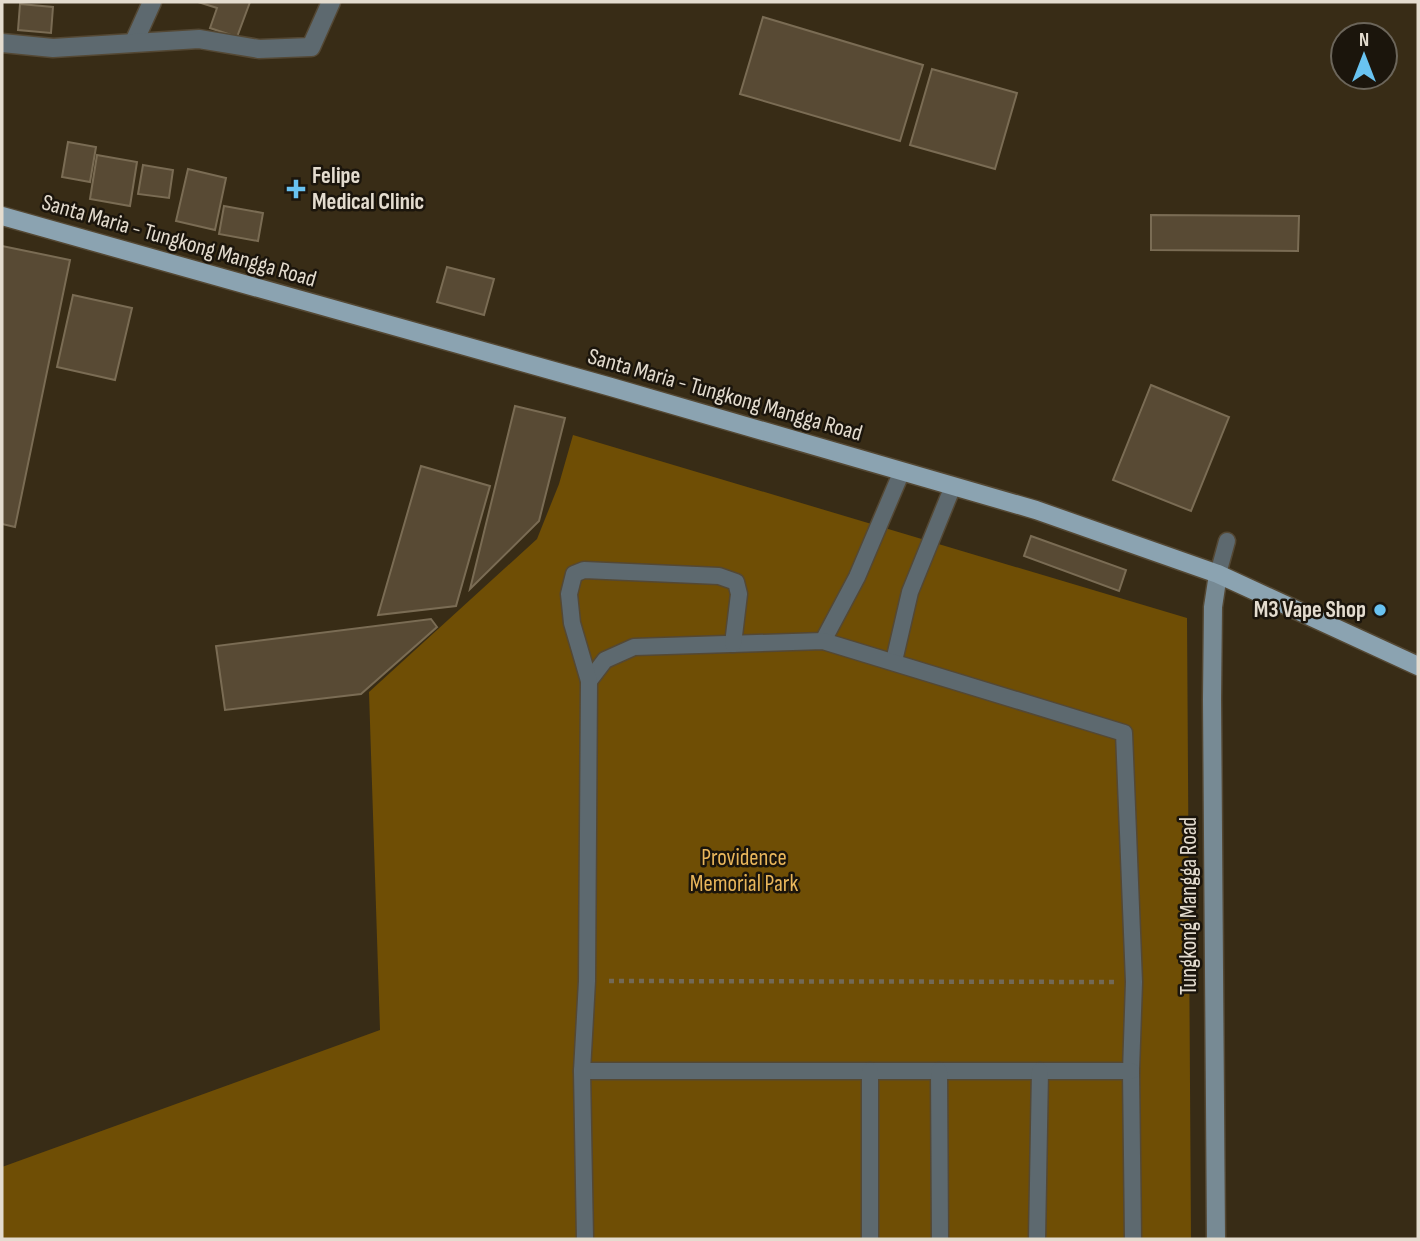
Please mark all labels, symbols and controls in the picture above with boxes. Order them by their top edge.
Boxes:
north arrow [1329,21,1399,91]
text: N [1359,29,1369,52]
place label: Felipe Medical Clinic [312,162,424,216]
marker: Felipe Medical Clinic [286,179,306,199]
street label: Santa Maria - Tungkong Mangga Road [38,188,320,294]
street label: Santa Maria - Tungkong Mangga Road [584,342,866,448]
place label: M3 Vape Shop [1254,596,1366,624]
marker: M3 Vape Shop [1372,602,1388,618]
street label: Tungkong Mangga Road [1175,817,1203,995]
park label: Providence Memorial Park [690,844,798,898]

